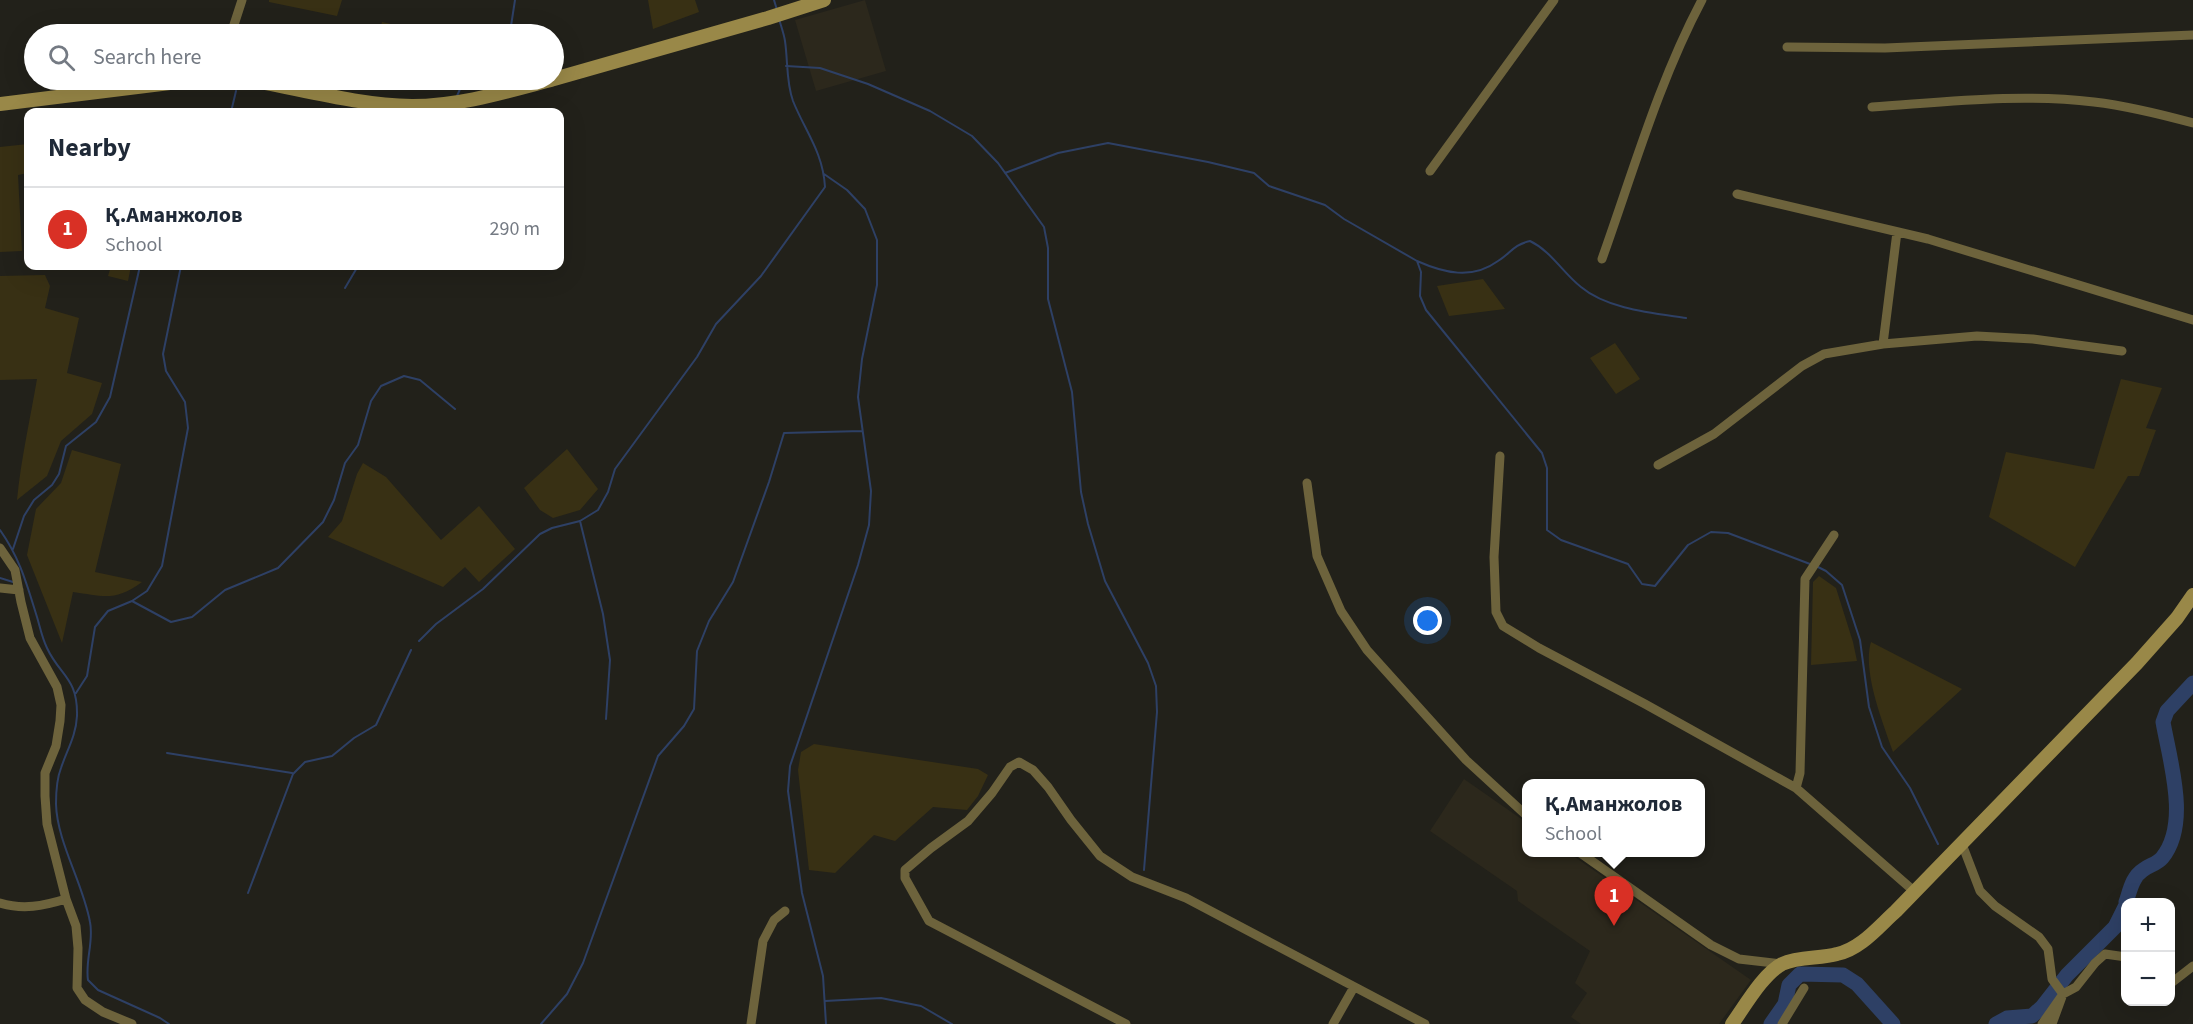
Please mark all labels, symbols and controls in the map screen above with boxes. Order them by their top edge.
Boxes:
search box [24,24,564,90]
icon: search [45,41,78,74]
text: Search here [93,41,201,73]
text: Nearby [48,129,131,166]
text: Қ.Аманжолов [105,199,243,231]
text: 1 [62,215,73,243]
text: 290 m [490,215,540,243]
text: School [105,231,162,259]
your location [1413,606,1442,635]
popup [1522,779,1705,857]
text: Қ.Аманжолов [1545,788,1682,820]
text: School [1545,820,1602,848]
pin: 1 [1594,876,1634,926]
map controls [2121,898,2175,1006]
button: + [2121,898,2175,952]
button: − [2121,952,2175,1006]

